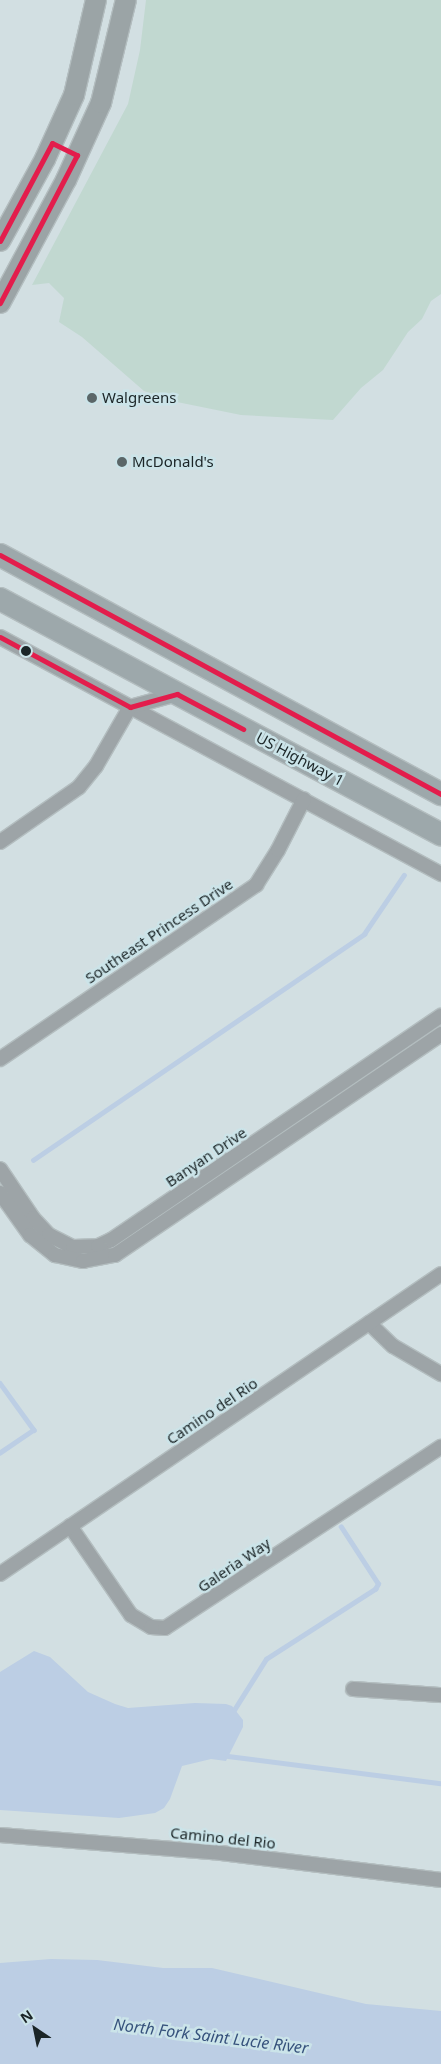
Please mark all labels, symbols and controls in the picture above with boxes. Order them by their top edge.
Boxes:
place label: Walgreens [102,389,176,407]
marker: Walgreens [86,392,98,404]
place label: McDonald's [132,453,214,471]
marker: McDonald's [116,456,128,468]
unlabelled marker [21,646,31,656]
street label: US Highway 1 [253,728,347,790]
street label: Southeast Princess Drive [82,875,236,987]
street label: Banyan Drive [162,1123,250,1191]
street label: Camino del Rio [163,1374,261,1448]
street label: Galeria Way [194,1534,274,1596]
street label: Camino del Rio [169,1824,277,1852]
north arrow [10,2004,60,2054]
text: N [16,2005,36,2027]
water label: North Fork Saint Lucie River [113,2015,309,2057]

